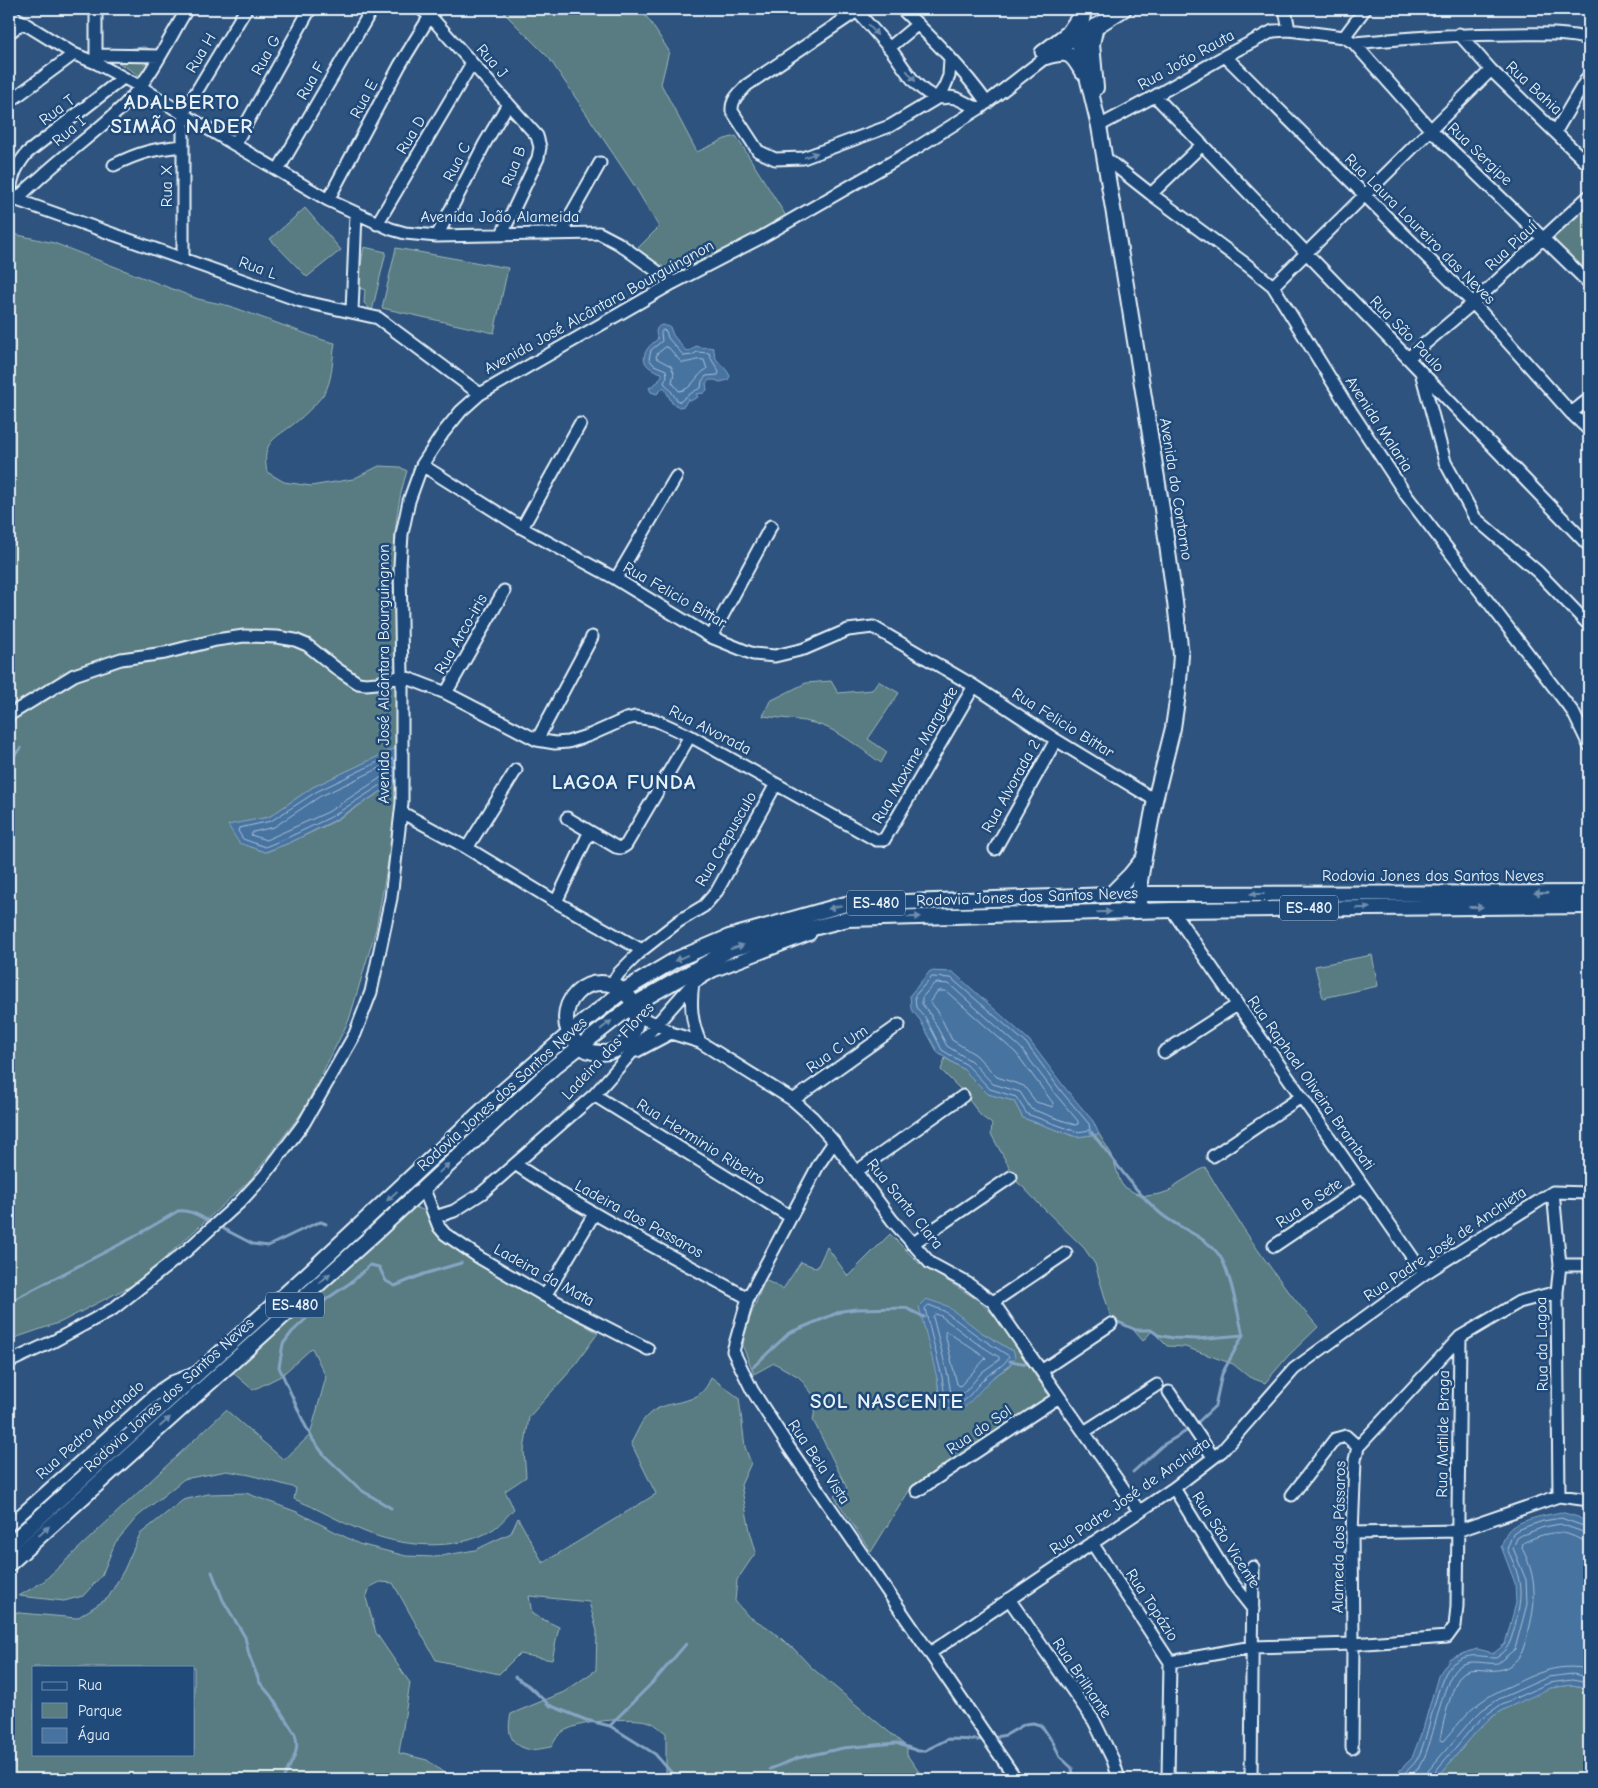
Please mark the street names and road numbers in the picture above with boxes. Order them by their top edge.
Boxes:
street label: Rua João Rauta [1135,26,1237,94]
street label: Rua H [182,30,220,76]
street label: Rua G [248,32,284,78]
street label: Rua J [473,41,511,81]
street label: Rua F [293,58,329,103]
street label: Rua Bahia [1502,58,1566,118]
street label: Rua E [346,76,382,121]
street label: Rua T [36,90,79,129]
street label: Rua I [49,112,89,150]
street label: Rua D [393,113,429,157]
street label: Rua Sergipe [1444,119,1516,189]
street label: Rua C [440,139,474,184]
street label: Rua B [498,143,530,188]
street label: Rua Laura Loureiro das Neves [1341,150,1499,308]
street label: Rua X [158,165,176,207]
street label: Avenida João Alameida [421,208,579,226]
street label: Rua Piauí [1481,217,1541,274]
street label: Avenida José Alcântara Bourguingnon [481,236,717,378]
street label: Rua L [236,253,280,283]
street label: Rua São Paulo [1366,292,1448,376]
street label: Avenida Malaria [1342,373,1416,475]
street label: Avenida do Contorno [1156,417,1196,561]
street label: Avenida José Alcântara Bourguingnon [375,544,393,804]
street label: Rua Felicio Bittar [620,558,731,632]
street label: Rua Arco-iris [431,591,491,677]
street label: Rua Maxime Marguete [868,683,962,827]
street label: Rua Felicio Bittar [1009,684,1118,762]
street label: Rua Alvorada [666,702,754,758]
street label: Rua Alvorada 2 [978,736,1044,836]
street label: Rua Crepusculo [692,788,760,890]
street label: Rodovia Jones dos Santos Neves [1322,867,1544,885]
street label: Rodovia Jones dos Santos Neves [916,884,1139,910]
road number: ES-480 [847,890,905,916]
road number: ES-480 [1280,896,1338,920]
street label: Rua Raphael Oliveira Brambati [1244,992,1378,1174]
street label: Ladeira das Flores [558,998,658,1103]
street label: Rodovia Jones dos Santos Neves [414,1013,591,1175]
street label: Rua C Um [803,1021,871,1077]
street label: Rua Herminio Ribeiro [633,1095,769,1189]
street label: Rua Santa Clara [863,1155,947,1253]
street label: Rua B Sete [1273,1174,1345,1232]
street label: Ladeira dos Passaros [572,1176,707,1262]
street label: Rua Padre José de Anchieta [1361,1183,1529,1305]
street label: Ladeira da Mata [491,1240,597,1310]
road number: ES-480 [266,1292,324,1318]
street label: Rua da Lagoa [1532,1297,1552,1391]
street label: Rodovia Jones dos Santos Neves [81,1314,258,1476]
street label: Rua Matilde Braga [1433,1370,1453,1498]
street label: Rua Pedro Machado [32,1377,148,1483]
street label: Rua do Sol [943,1402,1015,1458]
street label: Rua Bela Vista [784,1417,854,1507]
street label: Rua Padre José de Anchieta [1046,1434,1214,1558]
street label: Alameda dos Pássaros [1329,1460,1349,1613]
street label: Rua São Vicente [1188,1488,1264,1592]
street label: Rua Topázio [1122,1566,1182,1644]
street label: Rua Brilhante [1049,1635,1115,1721]

